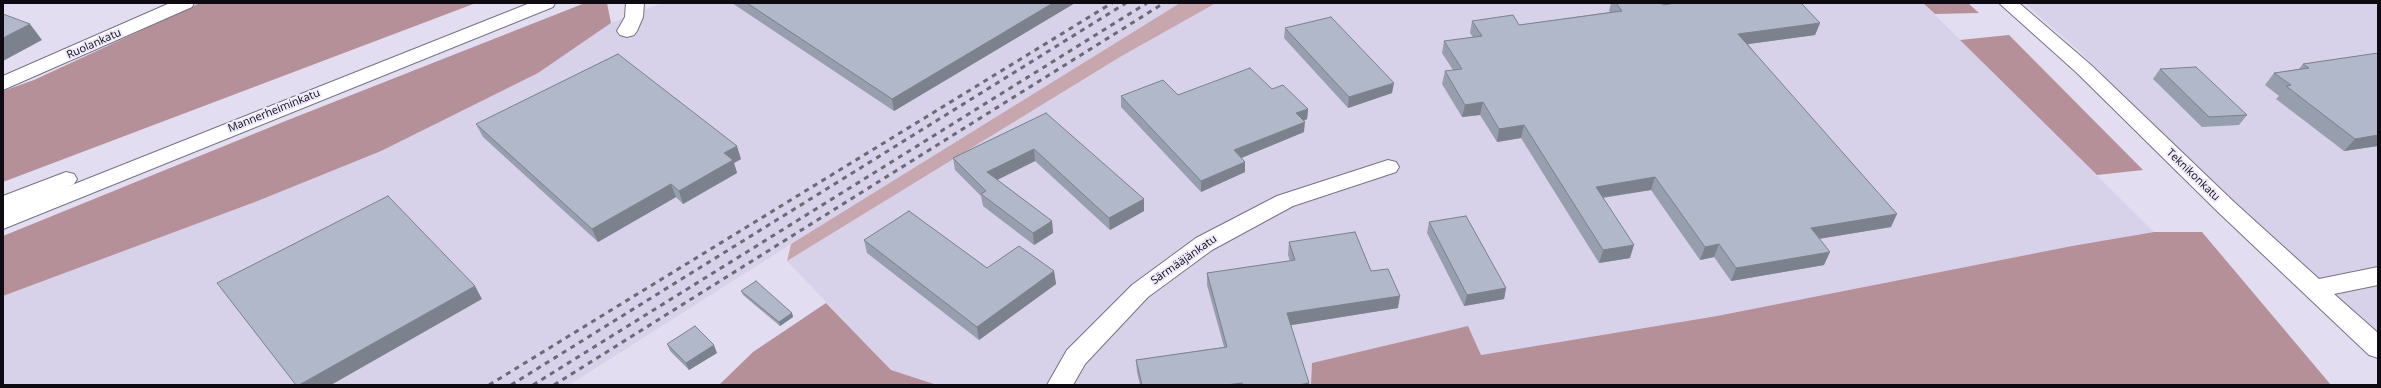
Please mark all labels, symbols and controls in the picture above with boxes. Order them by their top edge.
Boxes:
street label: Ruolankatu [65,26,123,62]
street label: Mannerheiminkatu [226,86,322,136]
street label: Teknikonkatu [2164,146,2222,204]
street label: Särmääjänkatu [1149,232,1219,288]

